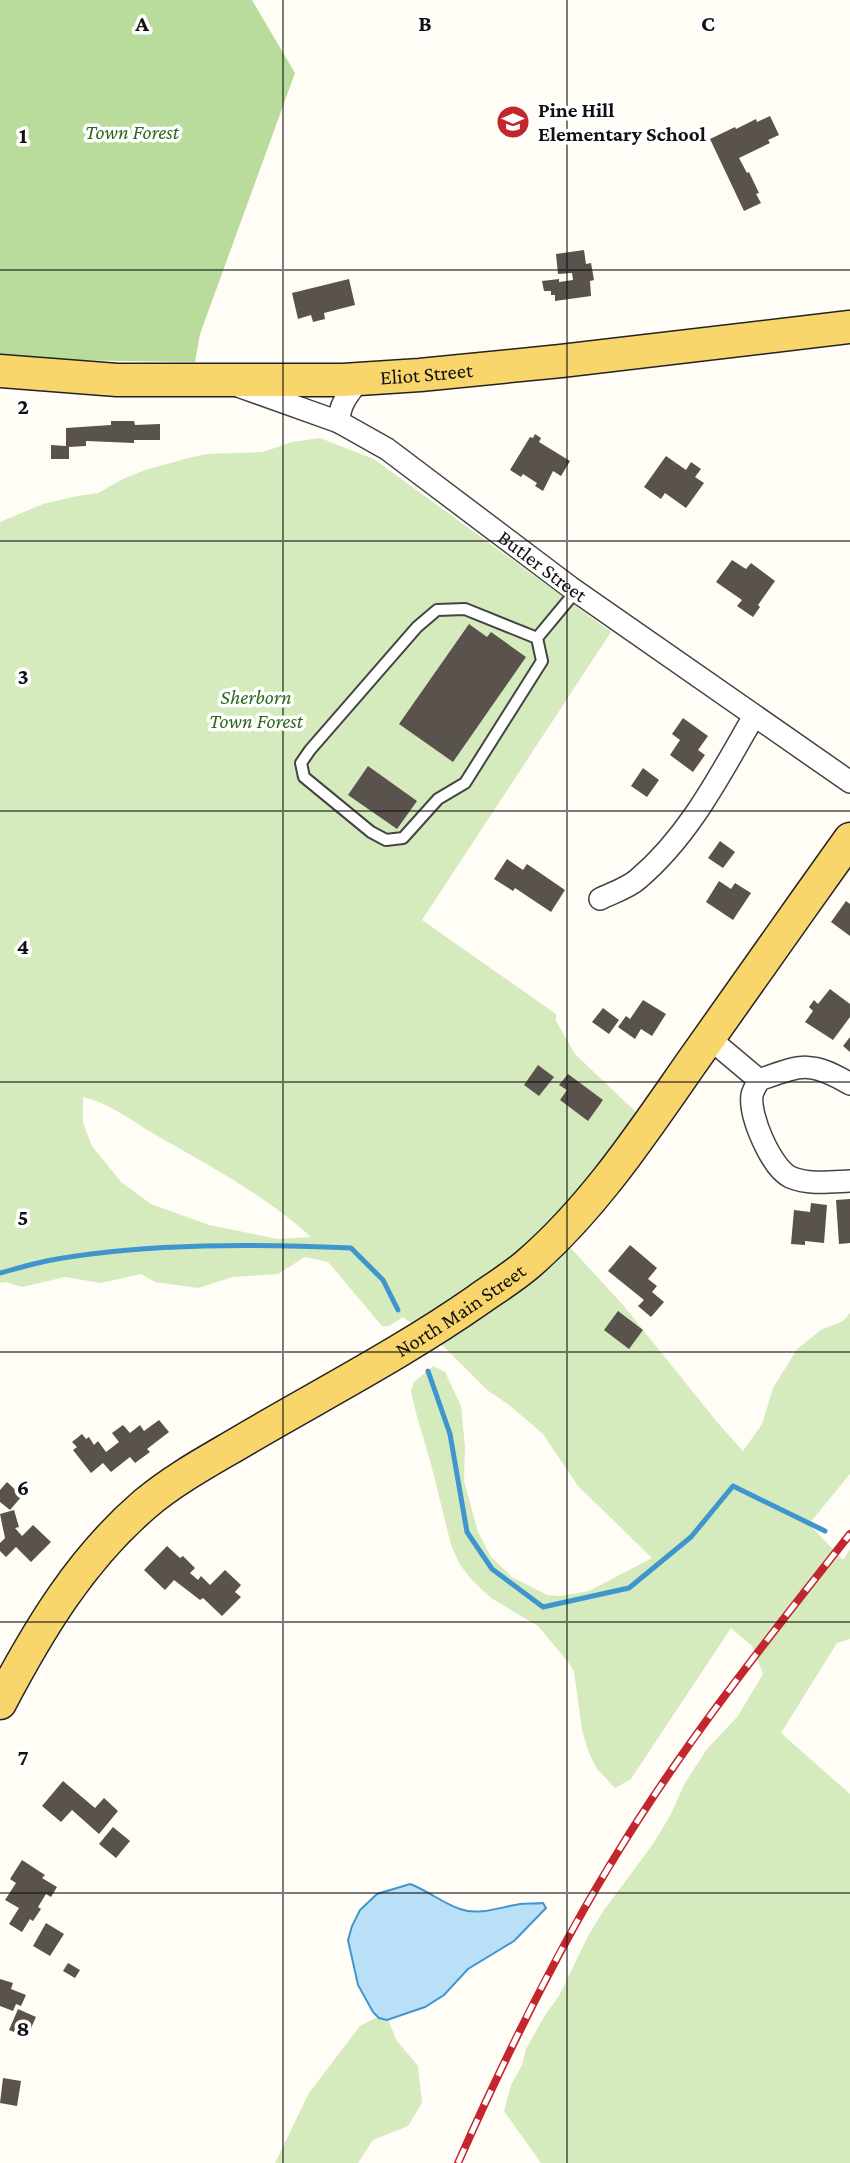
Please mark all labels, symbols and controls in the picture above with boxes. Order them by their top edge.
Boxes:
text: A [134,10,149,36]
text: B [418,10,432,36]
text: C [701,10,715,36]
place label: Pine Hill Elementary School [538,98,706,146]
school or university icon: Pine Hill Elementary School [494,103,532,141]
park label: Town Forest [85,120,180,144]
text: 1 [19,122,28,148]
street label: Eliot Street [379,358,475,390]
text: 2 [17,393,29,419]
street label: Butler Street [493,525,592,608]
text: 3 [17,663,29,689]
park label: Sherborn Town Forest [209,685,304,733]
text: 4 [17,933,29,959]
text: 5 [17,1204,29,1230]
street label: North Main Street [391,1258,531,1362]
text: 6 [17,1474,29,1500]
text: 7 [17,1744,29,1770]
text: 8 [16,2015,30,2041]

